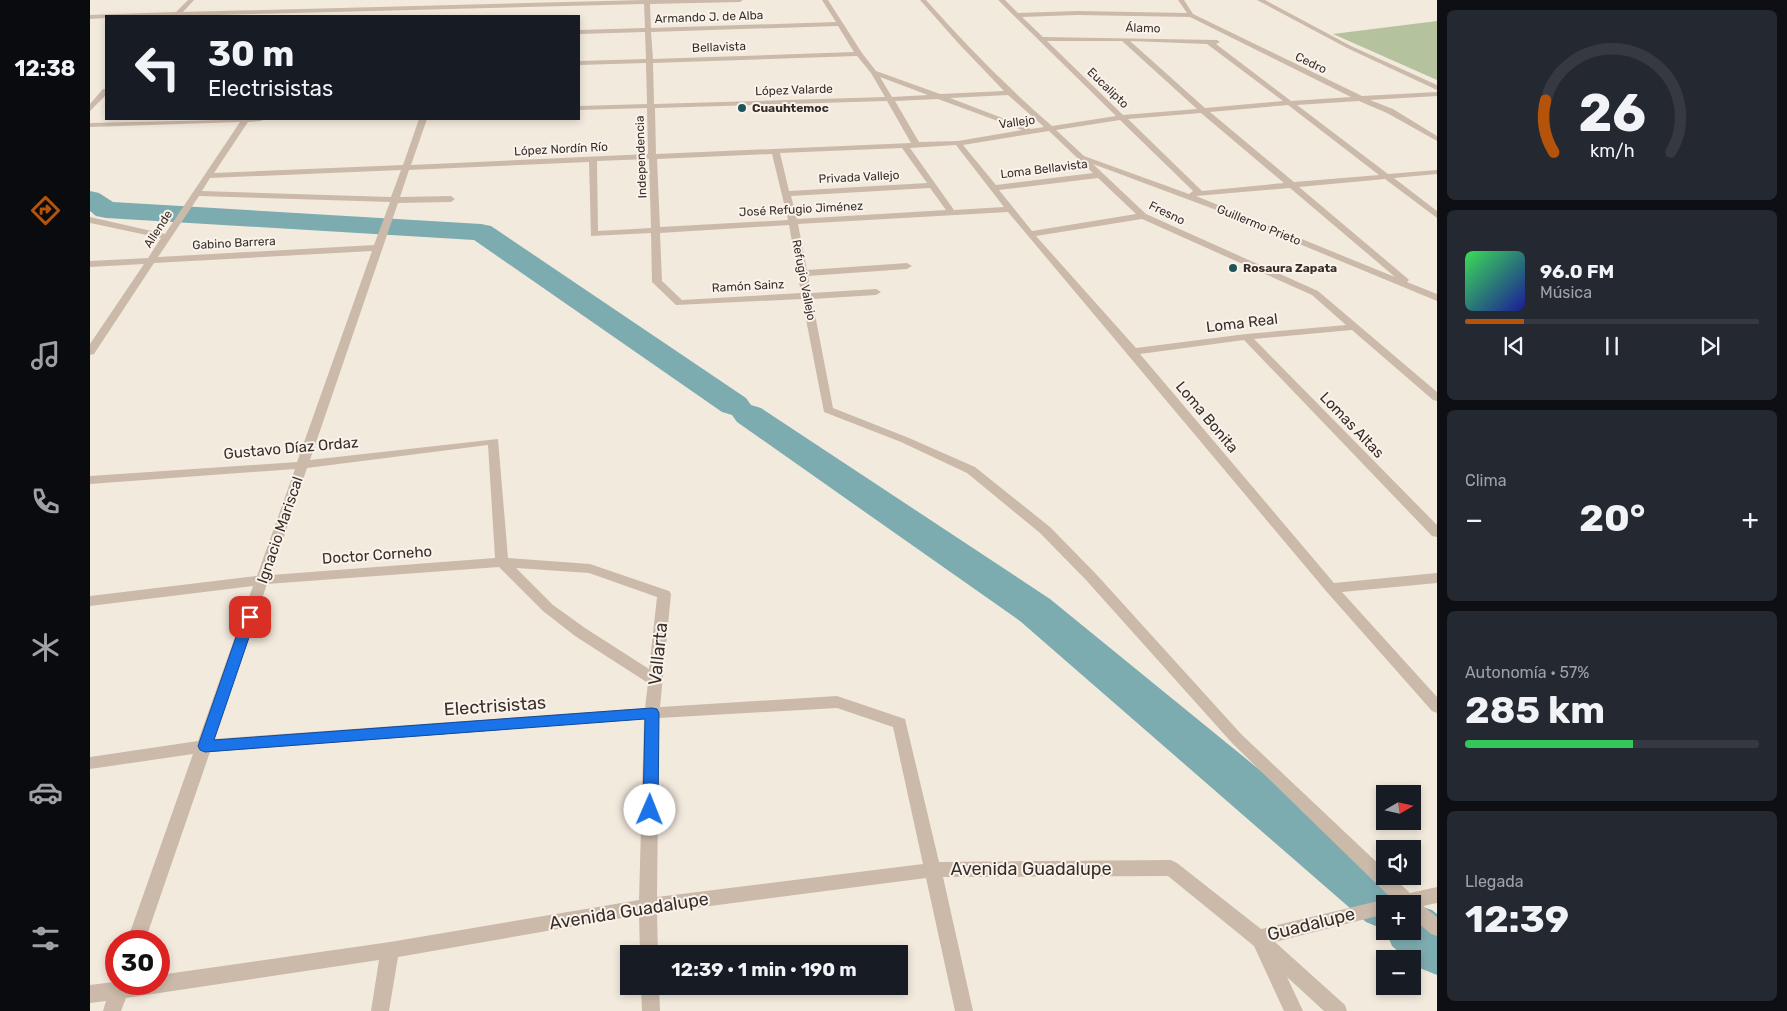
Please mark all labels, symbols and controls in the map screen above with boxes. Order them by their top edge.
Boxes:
street label: Armando J. de Alba [654,8,764,26]
street label: Álamo [1125,20,1161,36]
text: 30 m [208,33,294,75]
icon: left [125,35,190,100]
street label: Bellavista [692,39,746,55]
street label: Cedro [1293,49,1329,77]
text: 12:38 [14,55,76,82]
street label: Eucalipto [1084,65,1132,111]
text: Electrisistas [208,75,333,102]
street label: López Valarde [755,82,833,98]
text: 26 [1578,82,1646,144]
place label: Cuauhtemoc [752,101,829,115]
marker: Cuauhtemoc [736,102,748,114]
street label: Vallejo [998,113,1036,131]
street label: Independencia [633,115,649,199]
street label: López Nordín Río [514,140,608,158]
text: km/h [1590,140,1634,161]
street label: Loma Bellavista [1000,157,1088,181]
street label: Privada Vallejo [818,168,900,186]
icon: directions [28,193,63,228]
street label: Fresno [1147,198,1187,228]
street label: José Refugio Jiménez [738,199,864,219]
street label: Guillermo Prieto [1215,202,1303,248]
street label: Allende [141,207,175,250]
street label: Gabino Barrera [192,234,276,252]
street label: Refugio Vallejo [789,238,819,322]
text: 96.0 FM [1540,260,1614,283]
place label: Rosaura Zapata [1243,261,1337,275]
marker: Rosaura Zapata [1227,262,1239,274]
street label: Ramón Sainz [711,277,785,295]
text: Música [1540,283,1592,302]
street label: Loma Real [1205,310,1279,336]
icon: previous [1500,332,1528,360]
icon: pause [1598,332,1626,360]
icon: next [1696,332,1724,360]
icon: music [28,338,63,373]
street label: Loma Bonita [1172,378,1242,456]
street label: Lomas Altas [1316,388,1388,462]
street label: Gustavo Díaz Ordaz [223,433,360,463]
text: Clima [1465,471,1506,490]
street label: Ignacio Mariscal [253,474,307,586]
icon: phone [28,484,63,519]
text: 20° [1579,495,1645,541]
text: − [1465,503,1483,536]
text: + [1742,503,1759,536]
street label: Doctor Corneho [321,542,433,568]
pin [229,596,271,638]
icon: arrive [236,603,264,631]
street label: Vallarta [644,621,672,687]
icon: climate [28,630,63,665]
text: Autonomía · 57% [1465,663,1590,682]
text: 285 km [1465,687,1605,733]
street label: Electrisistas [443,691,547,721]
icon: car [28,775,63,810]
position arrow [623,783,675,835]
north arrow [1376,785,1421,830]
map controls [1376,785,1421,995]
button: sound [1376,840,1421,885]
street label: Avenida Guadalupe [950,858,1112,880]
text: Llegada [1465,872,1524,891]
street label: Avenida Guadalupe [548,888,710,934]
button: + [1376,895,1421,940]
text: 12:39 [1465,896,1569,942]
street label: Guadalupe [1265,902,1357,946]
icon: filters [28,921,63,956]
speed limit sign: 30 [105,930,170,995]
button: − [1376,950,1421,995]
text: 12:39 · 1 min · 190 m [671,958,857,981]

